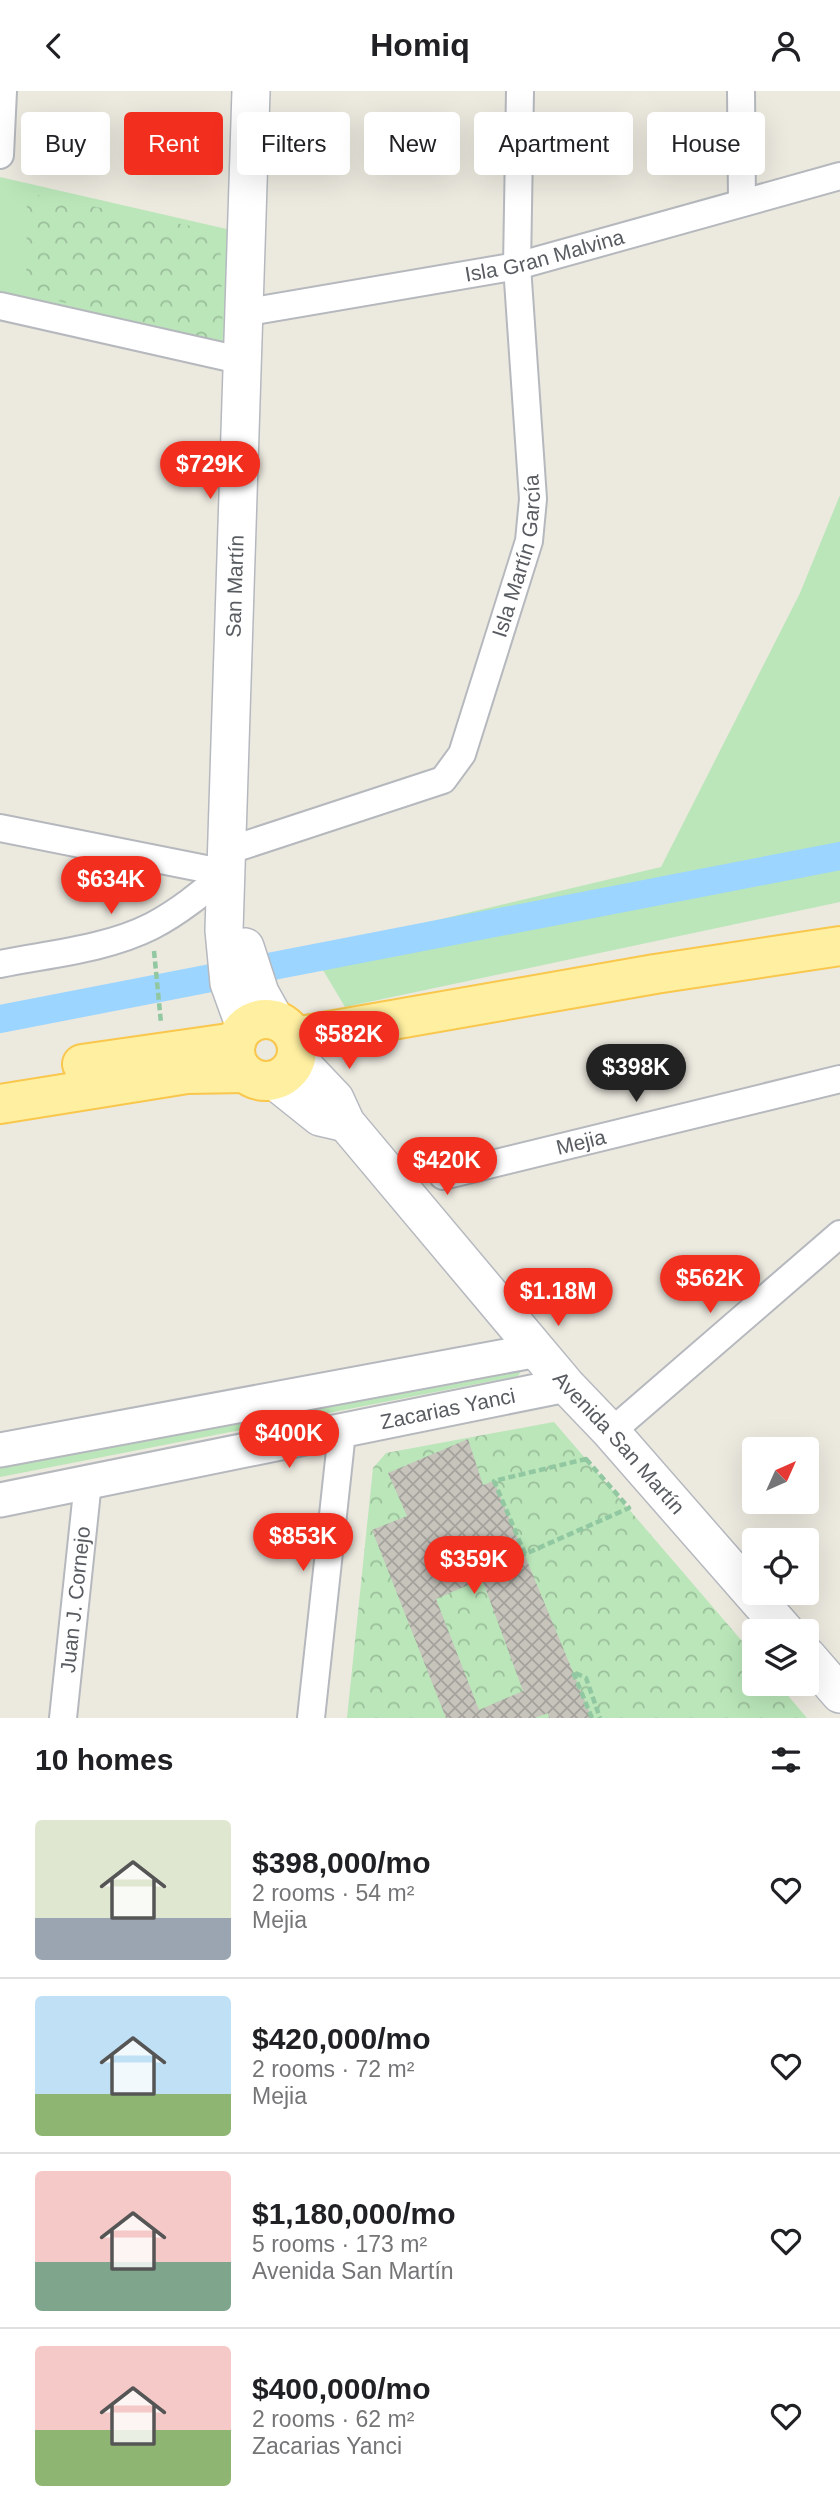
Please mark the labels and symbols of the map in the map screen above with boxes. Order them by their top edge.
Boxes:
street label: Isla Gran Malvina [463,225,627,286]
pin: $729K [161,441,259,501]
street label: Isla Martín García [487,474,544,640]
street label: San Martín [221,534,248,638]
pin: $634K [62,857,160,916]
pin: $582K [300,1011,398,1071]
pin: $398K [587,1045,685,1104]
street label: Mejia [554,1125,608,1159]
pin: $420K [398,1137,496,1197]
pin: $562K [661,1255,759,1315]
pin: $1.18M [501,1269,615,1328]
street label: Avenida San Martín [549,1367,689,1519]
street label: Zacarias Yanci [378,1384,517,1433]
pin: $400K [240,1411,338,1470]
north arrow [742,1437,819,1514]
pin: $853K [254,1513,352,1573]
street label: Juan J. Cornejo [56,1525,94,1674]
pin: $359K [425,1537,523,1596]

